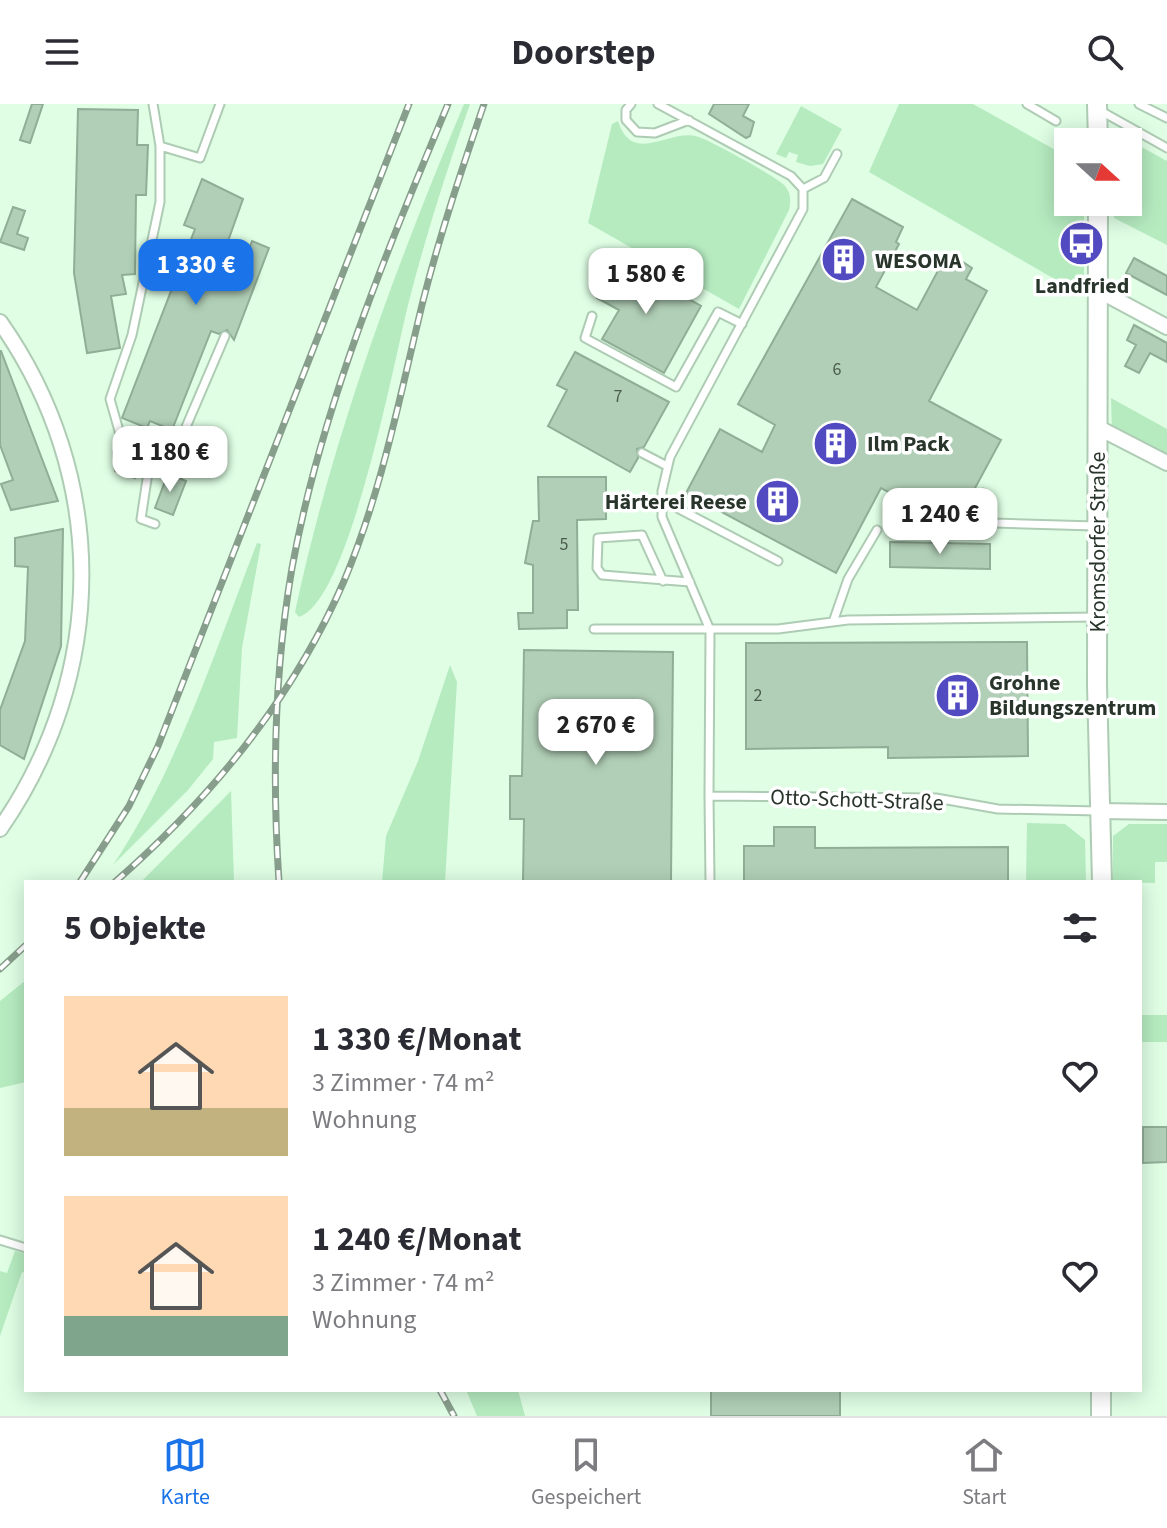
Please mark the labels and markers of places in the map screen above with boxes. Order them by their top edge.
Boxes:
bus stop icon: Landfried [1058,220,1106,268]
building icon: WESOMA [820,236,868,284]
pin: 1 330 € [122,239,270,307]
place label: WESOMA [875,245,962,277]
pin: 1 580 € [572,248,720,316]
place label: Landfried [1035,270,1129,302]
building icon: Ilm Pack [812,419,860,467]
pin: 1 180 € [96,426,244,494]
place label: Ilm Pack [867,428,950,460]
building icon: Härterei Reese [754,477,802,525]
place label: Härterei Reese [605,486,747,518]
pin: 1 240 € [866,488,1014,556]
place label: Grohne Bildungszentrum [989,667,1156,724]
building icon: Grohne Bildungszentrum [934,671,982,719]
pin: 2 670 € [522,699,670,767]

